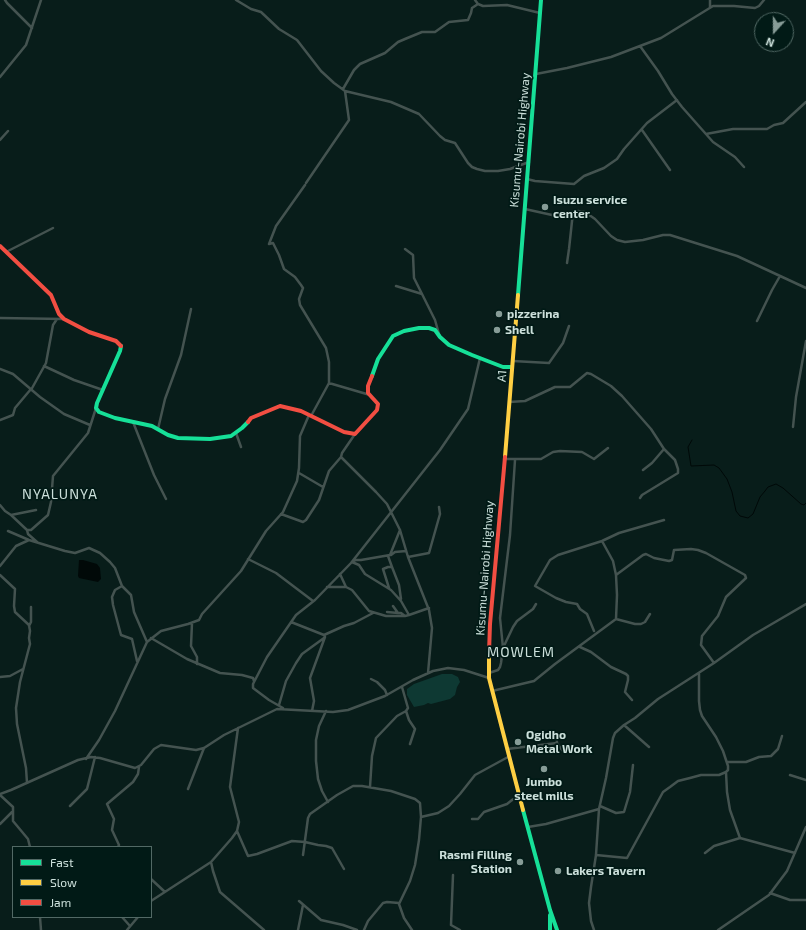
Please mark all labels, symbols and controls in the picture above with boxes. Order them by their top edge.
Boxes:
north arrow [754,12,794,52]
text: N [764,35,776,50]
street label: Kisumu-Nairobi Highway [507,72,533,208]
place label: Isuzu service center [553,193,627,221]
marker: Isuzu service center [540,202,550,212]
place label: pizzerina [507,307,559,321]
marker: pizzerina [494,309,504,319]
place label: Shell [505,323,534,337]
marker: Shell [492,325,502,335]
street label: A1 [494,369,510,383]
district label: NYALUNYA [22,486,98,502]
street label: Kisumu-Nairobi Highway [473,500,497,636]
district label: MOWLEM [487,644,555,660]
place label: Ogidho Metal Work [526,728,592,756]
marker: Ogidho Metal Work [513,737,523,747]
marker: Jumbo steel mills [539,764,549,774]
place label: Jumbo steel mills [514,775,574,803]
legend [12,846,152,918]
place label: Rasmi Filling Station [439,848,512,876]
text: Fast [50,855,73,869]
marker: Rasmi Filling Station [515,857,525,867]
place label: Lakers Tavern [566,864,645,878]
marker: Lakers Tavern [553,866,563,876]
text: Slow [50,875,77,889]
text: Jam [50,895,71,909]

